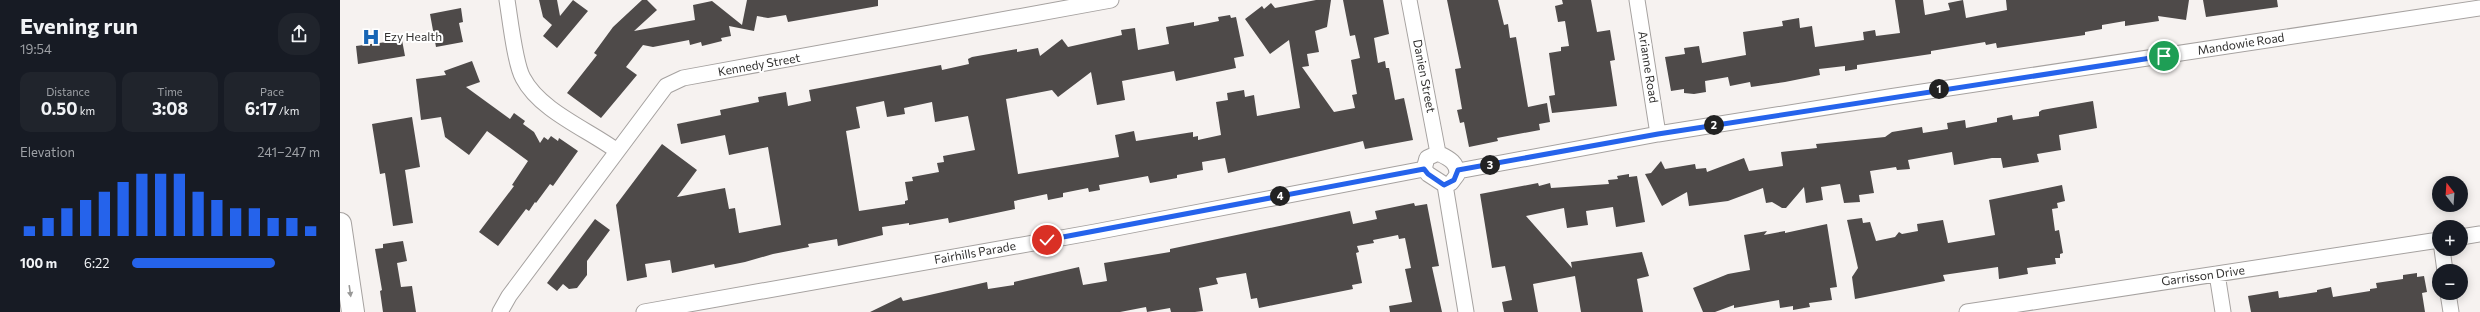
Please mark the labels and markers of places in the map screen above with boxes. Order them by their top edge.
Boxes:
hospital icon: Ezy Health [361,27,381,47]
place label: Ezy Health [384,29,442,43]
pin [2147,39,2181,73]
pin: 1 [1929,79,1949,99]
pin: 2 [1704,115,1724,135]
pin: 3 [1480,155,1500,175]
pin: 4 [1270,186,1290,206]
pin [1030,223,1064,257]

